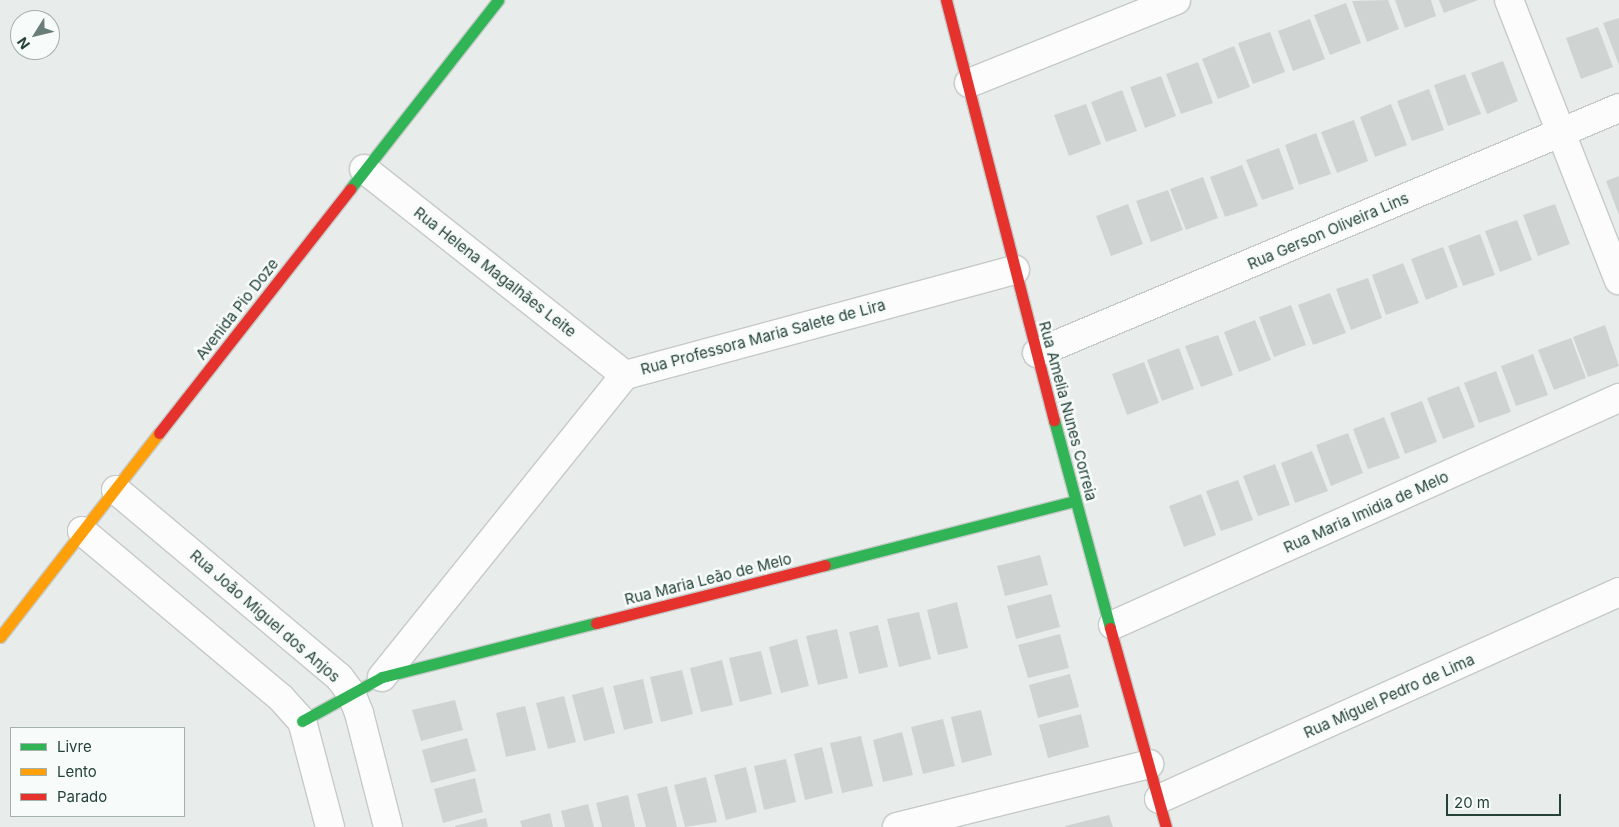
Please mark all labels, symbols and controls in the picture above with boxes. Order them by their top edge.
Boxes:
north arrow [10,10,60,60]
text: N [13,34,33,53]
street label: Rua Gerson Oliveira Lins [1245,189,1411,273]
street label: Rua Helena Magalhães Leite [410,203,580,341]
street label: Avenida Pio Doze [192,255,282,363]
street label: Rua Professora Maria Salete de Lira [639,296,887,378]
street label: Rua Amelia Nunes Correia [1035,319,1101,503]
street label: Rua Maria Imidia de Melo [1281,467,1451,557]
street label: Rua João Miguel dos Anjos [186,546,344,686]
street label: Rua Maria Leão de Melo [623,550,793,608]
street label: Rua Miguel Pedro de Lima [1301,650,1477,742]
legend [10,727,185,817]
text: Livre [57,737,92,756]
text: Lento [57,762,97,781]
scale bar [1449,784,1564,816]
text: Parado [57,787,107,806]
text: 20 m [1454,793,1490,812]

